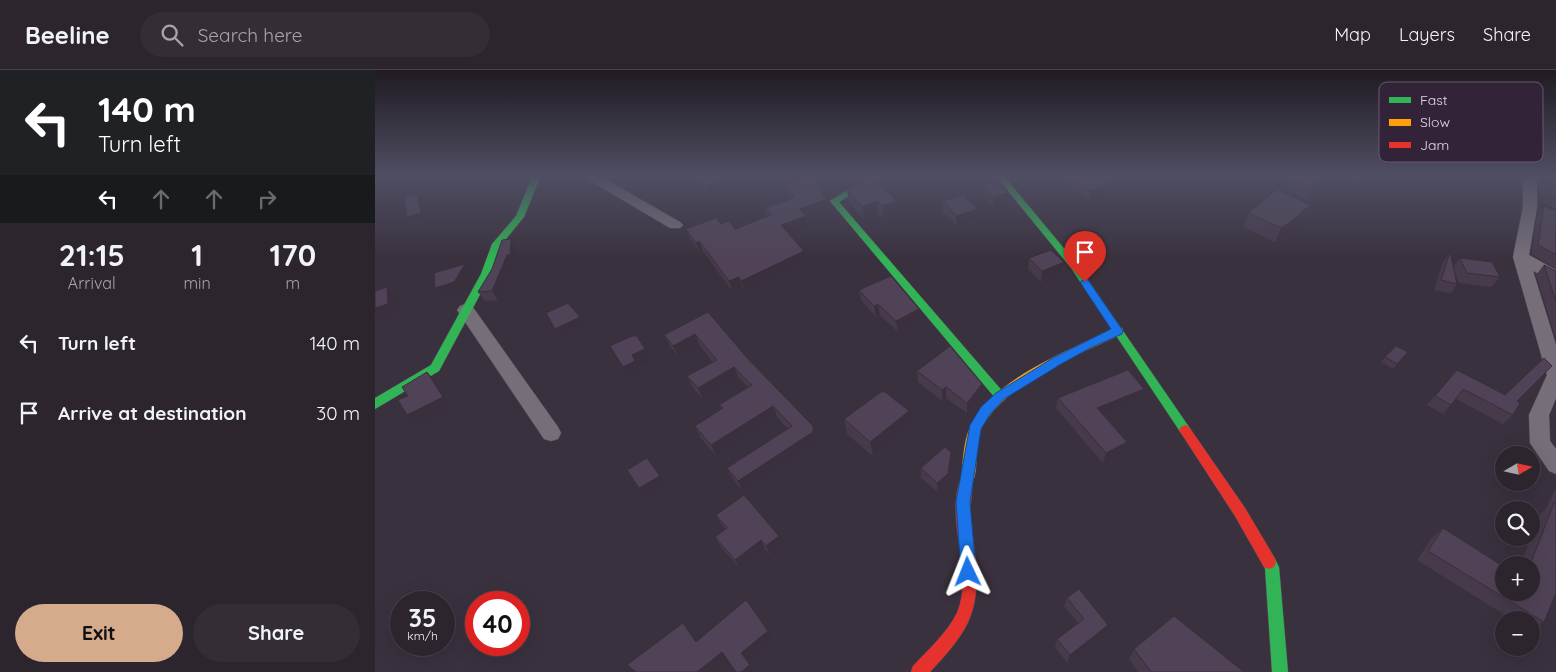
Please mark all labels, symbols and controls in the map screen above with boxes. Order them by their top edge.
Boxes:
search box [140,12,490,57]
text: Beeline [25,20,110,50]
icon: search [158,21,186,49]
text: Search here [198,23,303,47]
text: Map [1334,23,1371,46]
text: Layers [1399,23,1455,46]
text: Share [1483,23,1531,46]
legend [1379,82,1543,162]
text: 140 m [98,87,196,131]
icon: left [15,90,80,155]
text: Fast [1420,91,1448,109]
text: Slow [1420,113,1450,131]
text: Turn left [98,130,181,158]
text: Jam [1420,136,1449,154]
icon: left [94,185,122,213]
icon: ahead [147,185,175,213]
icon: ahead [200,185,228,213]
icon: right [253,185,281,213]
pin [1064,231,1106,282]
text: 21:15 [59,236,125,274]
text: 1 [191,236,203,274]
text: 170 [270,236,316,274]
icon: arrive [1071,238,1099,266]
text: Arrival [68,273,116,293]
text: min [184,273,211,293]
text: m [286,273,300,293]
icon: left [15,329,43,357]
text: Turn left [58,331,136,355]
text: 140 m [309,331,360,355]
icon: arrive [15,399,43,427]
text: Arrive at destination [58,401,247,425]
text: 30 m [316,401,360,425]
north arrow [1495,446,1540,491]
map controls [1495,446,1540,656]
button: search [1495,501,1540,546]
position arrow [941,545,993,597]
button: + [1495,556,1540,601]
speed limit sign: 40 [465,591,530,656]
text: 35 [409,602,436,633]
button: Exit [15,604,183,662]
button: Share [193,604,360,662]
button: − [1495,611,1540,656]
text: km/h [407,628,438,643]

